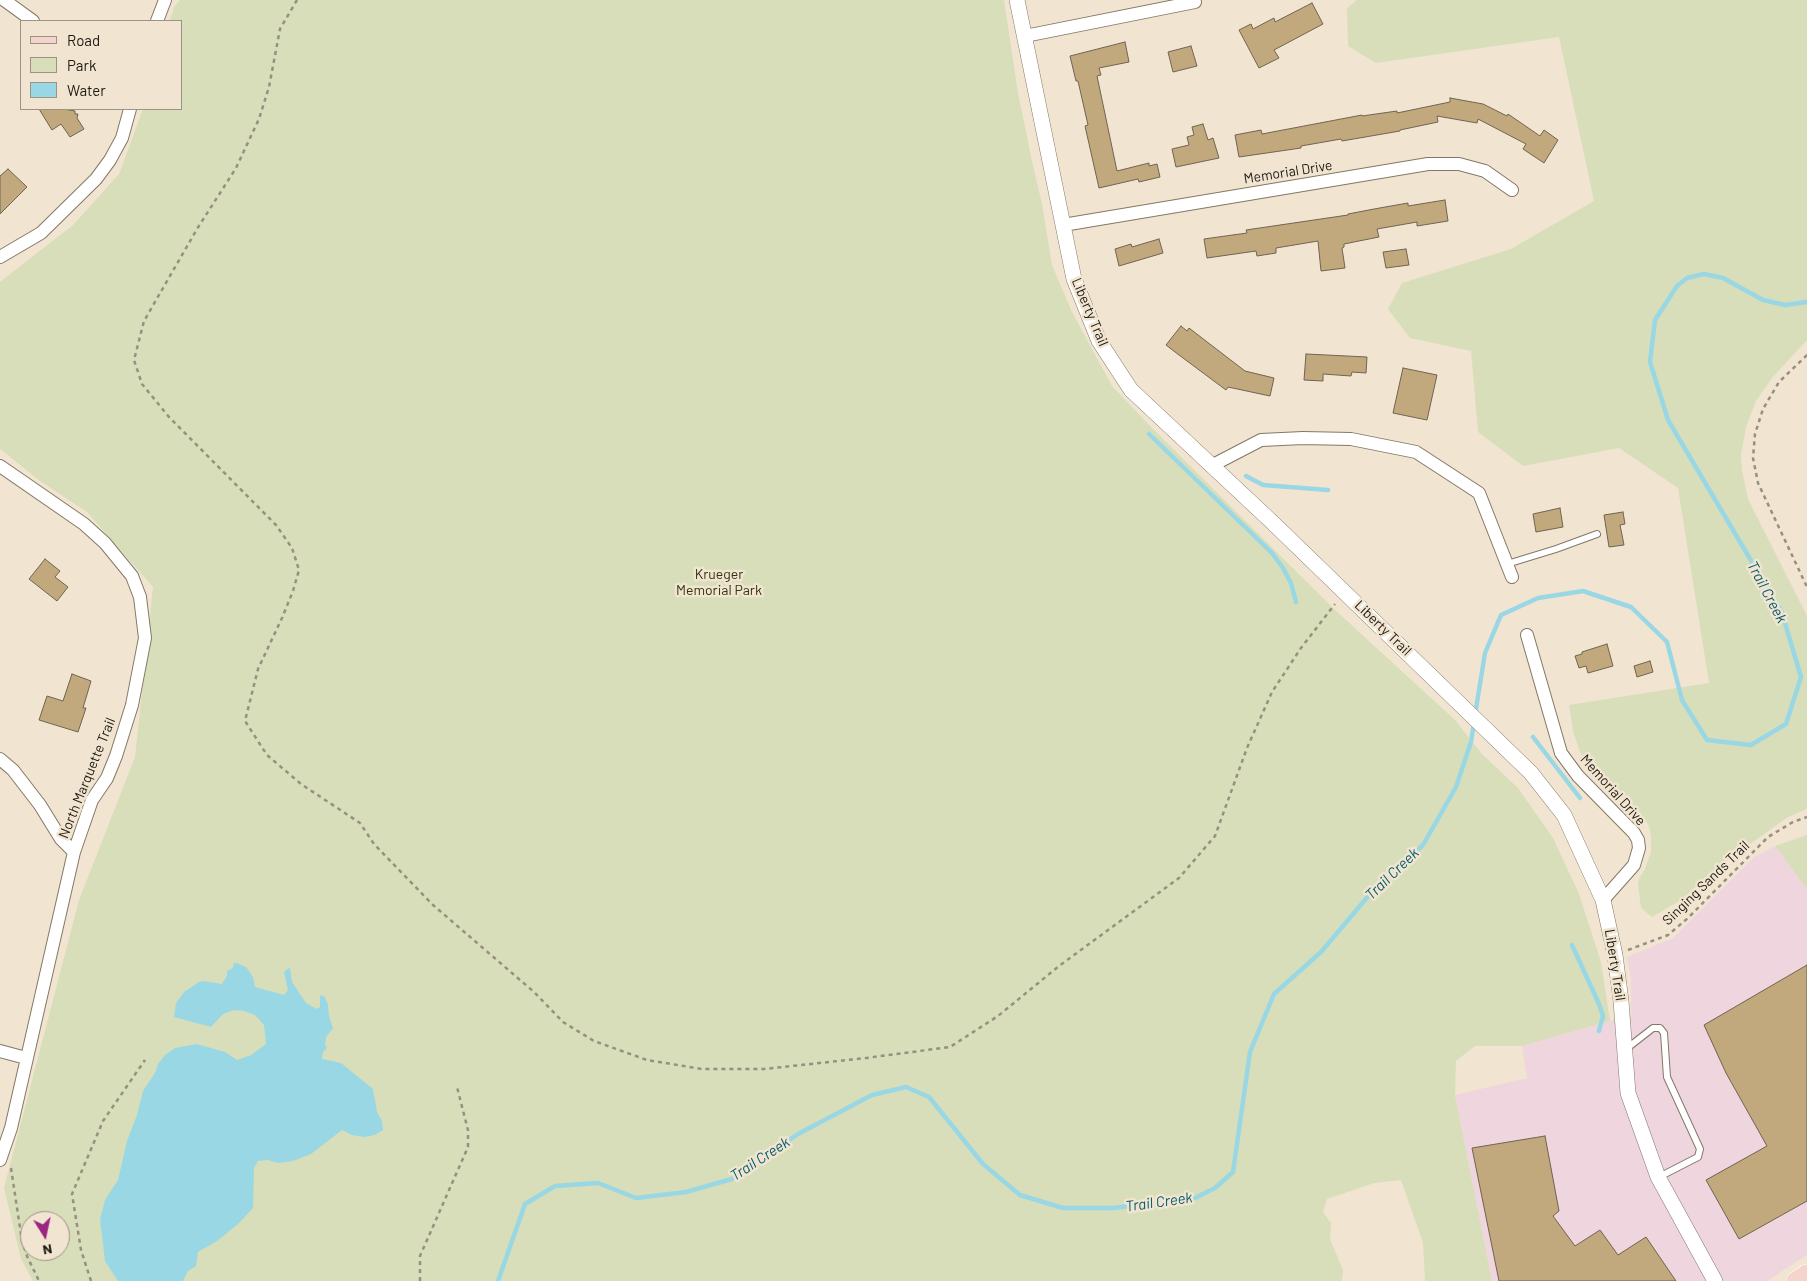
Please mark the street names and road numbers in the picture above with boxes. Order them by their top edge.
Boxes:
street label: Memorial Drive [1242,157,1334,187]
street label: Liberty Trail [1068,275,1112,349]
street label: Liberty Trail [1351,597,1415,659]
street label: North Marquette Trail [55,715,119,841]
street label: Memorial Drive [1577,751,1649,829]
street label: Singing Sands Trail [1659,837,1753,929]
street label: Liberty Trail [1601,928,1629,1002]

